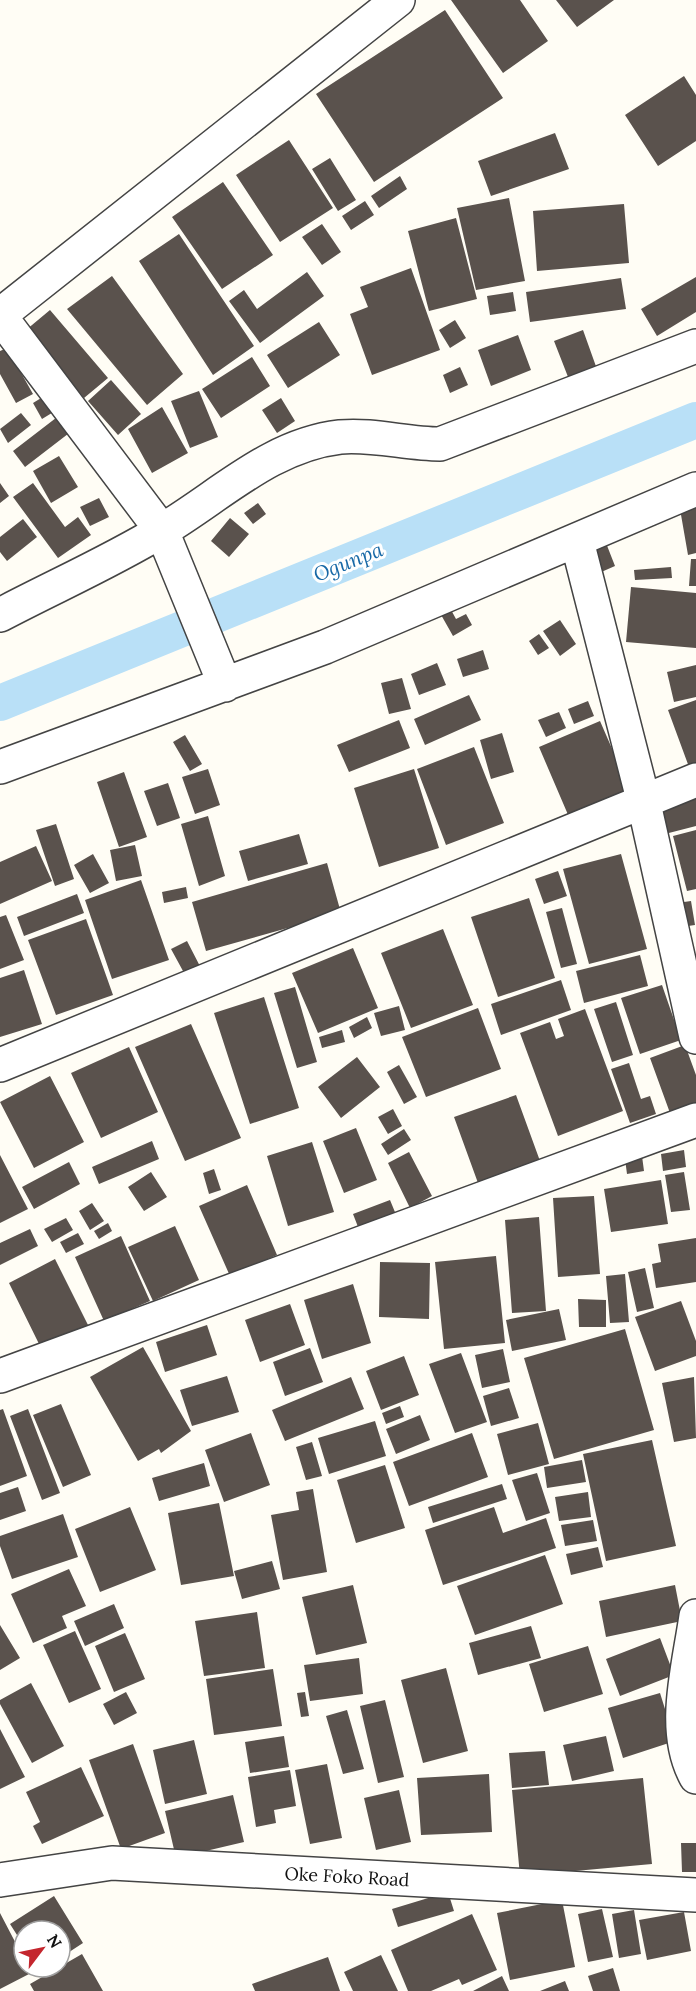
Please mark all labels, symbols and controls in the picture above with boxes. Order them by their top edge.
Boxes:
water label: Ogunpa [309,536,386,587]
street label: Oke Foko Road [284,1862,410,1891]
north arrow [12,1919,72,1979]
text: N [43,1931,66,1952]

